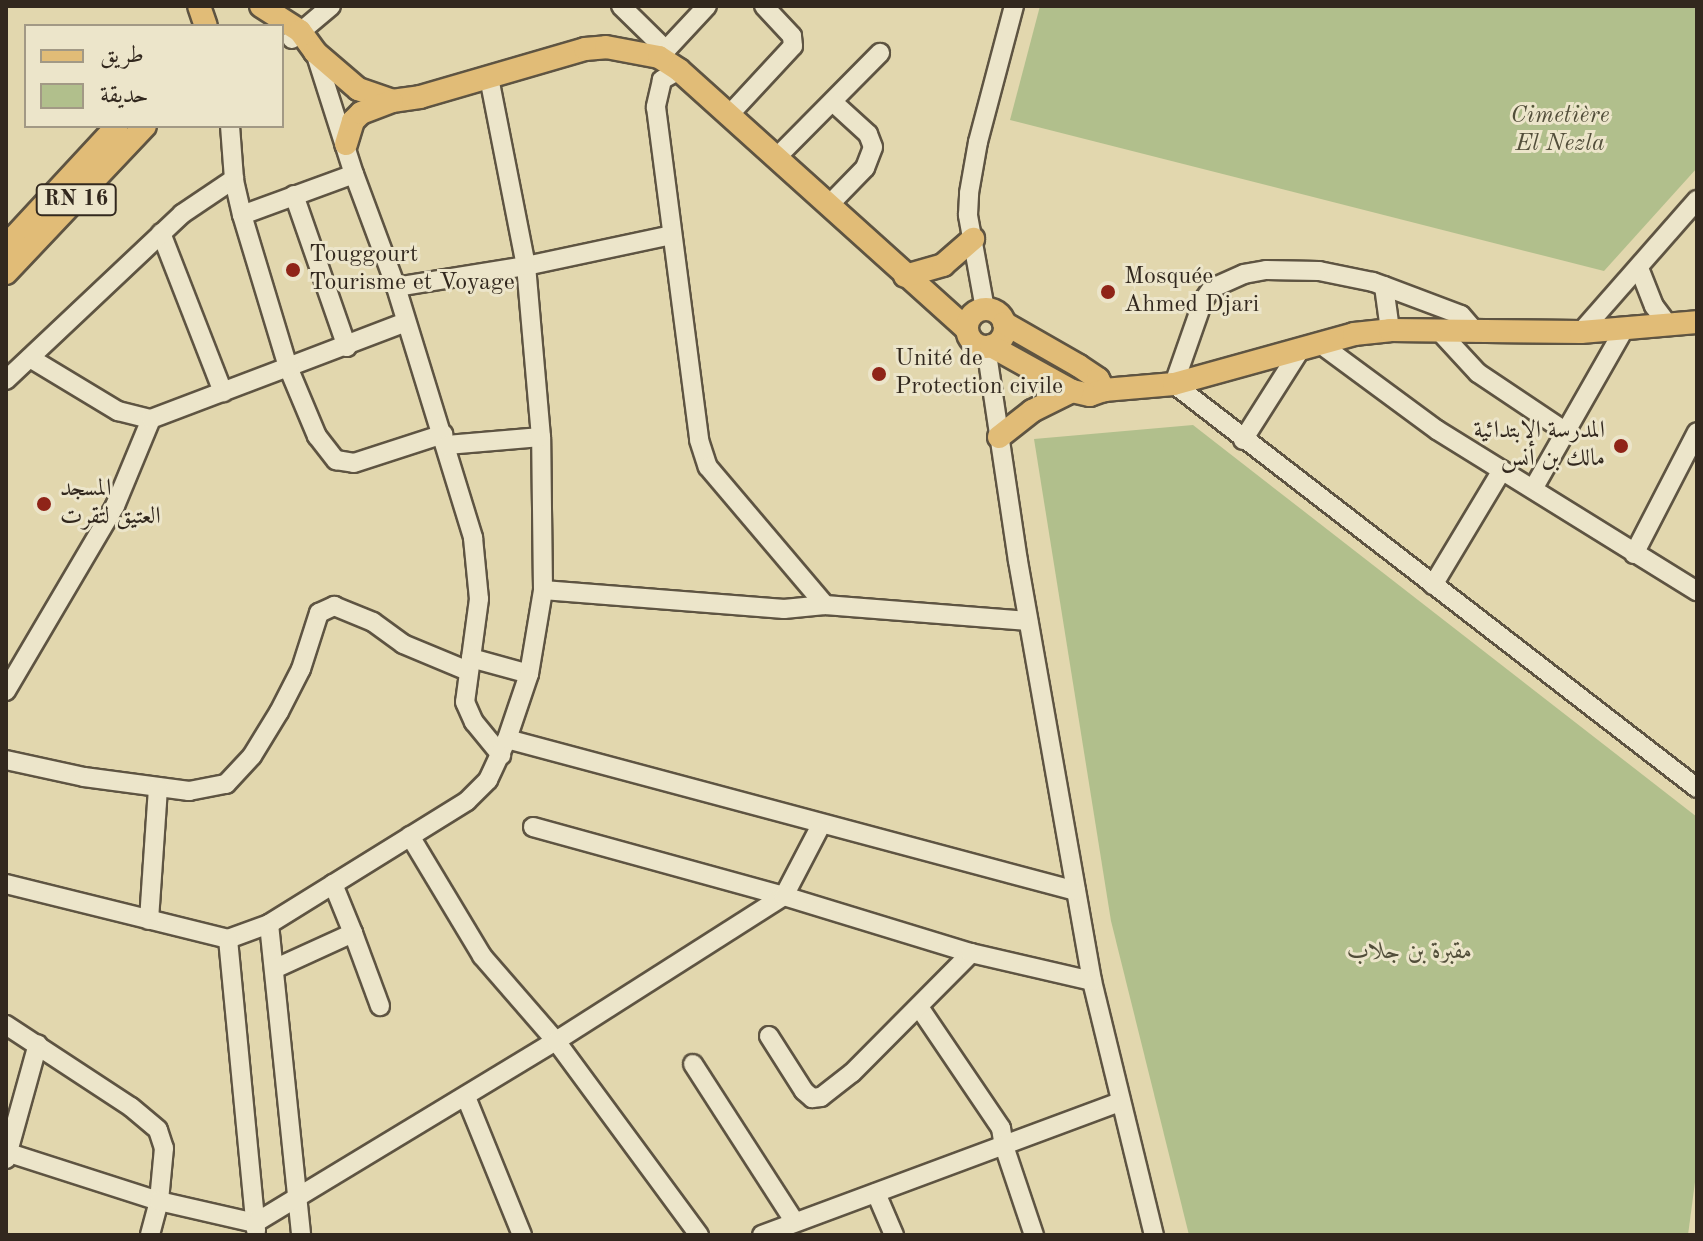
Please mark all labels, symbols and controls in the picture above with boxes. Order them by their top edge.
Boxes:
legend [24,24,284,128]
text: طريق [100,44,144,68]
text: حديقة [100,84,149,108]
park label: Cimetière El Nezla [1511,103,1609,159]
road number: RN 16 [34,182,118,218]
place label: Touggourt Tourisme et Voyage [309,242,515,298]
marker: Touggourt Tourisme et Voyage [284,261,302,279]
place label: Mosquée Ahmed Djari [1124,264,1259,320]
marker: Mosquée Ahmed Djari [1099,283,1117,301]
place label: Unité de Protection civile [895,346,1063,402]
marker: Unité de Protection civile [870,365,888,383]
place label: المدرسة الابتدائية مالك بن أنس [1473,418,1605,474]
marker: المدرسة الابتدائية مالك بن أنس [1612,437,1630,455]
place label: المسجد العتيق لتقرت [60,476,161,532]
marker: المسجد العتيق لتقرت [35,495,53,513]
park label: مقبرة بن جلاب [1347,939,1473,967]

